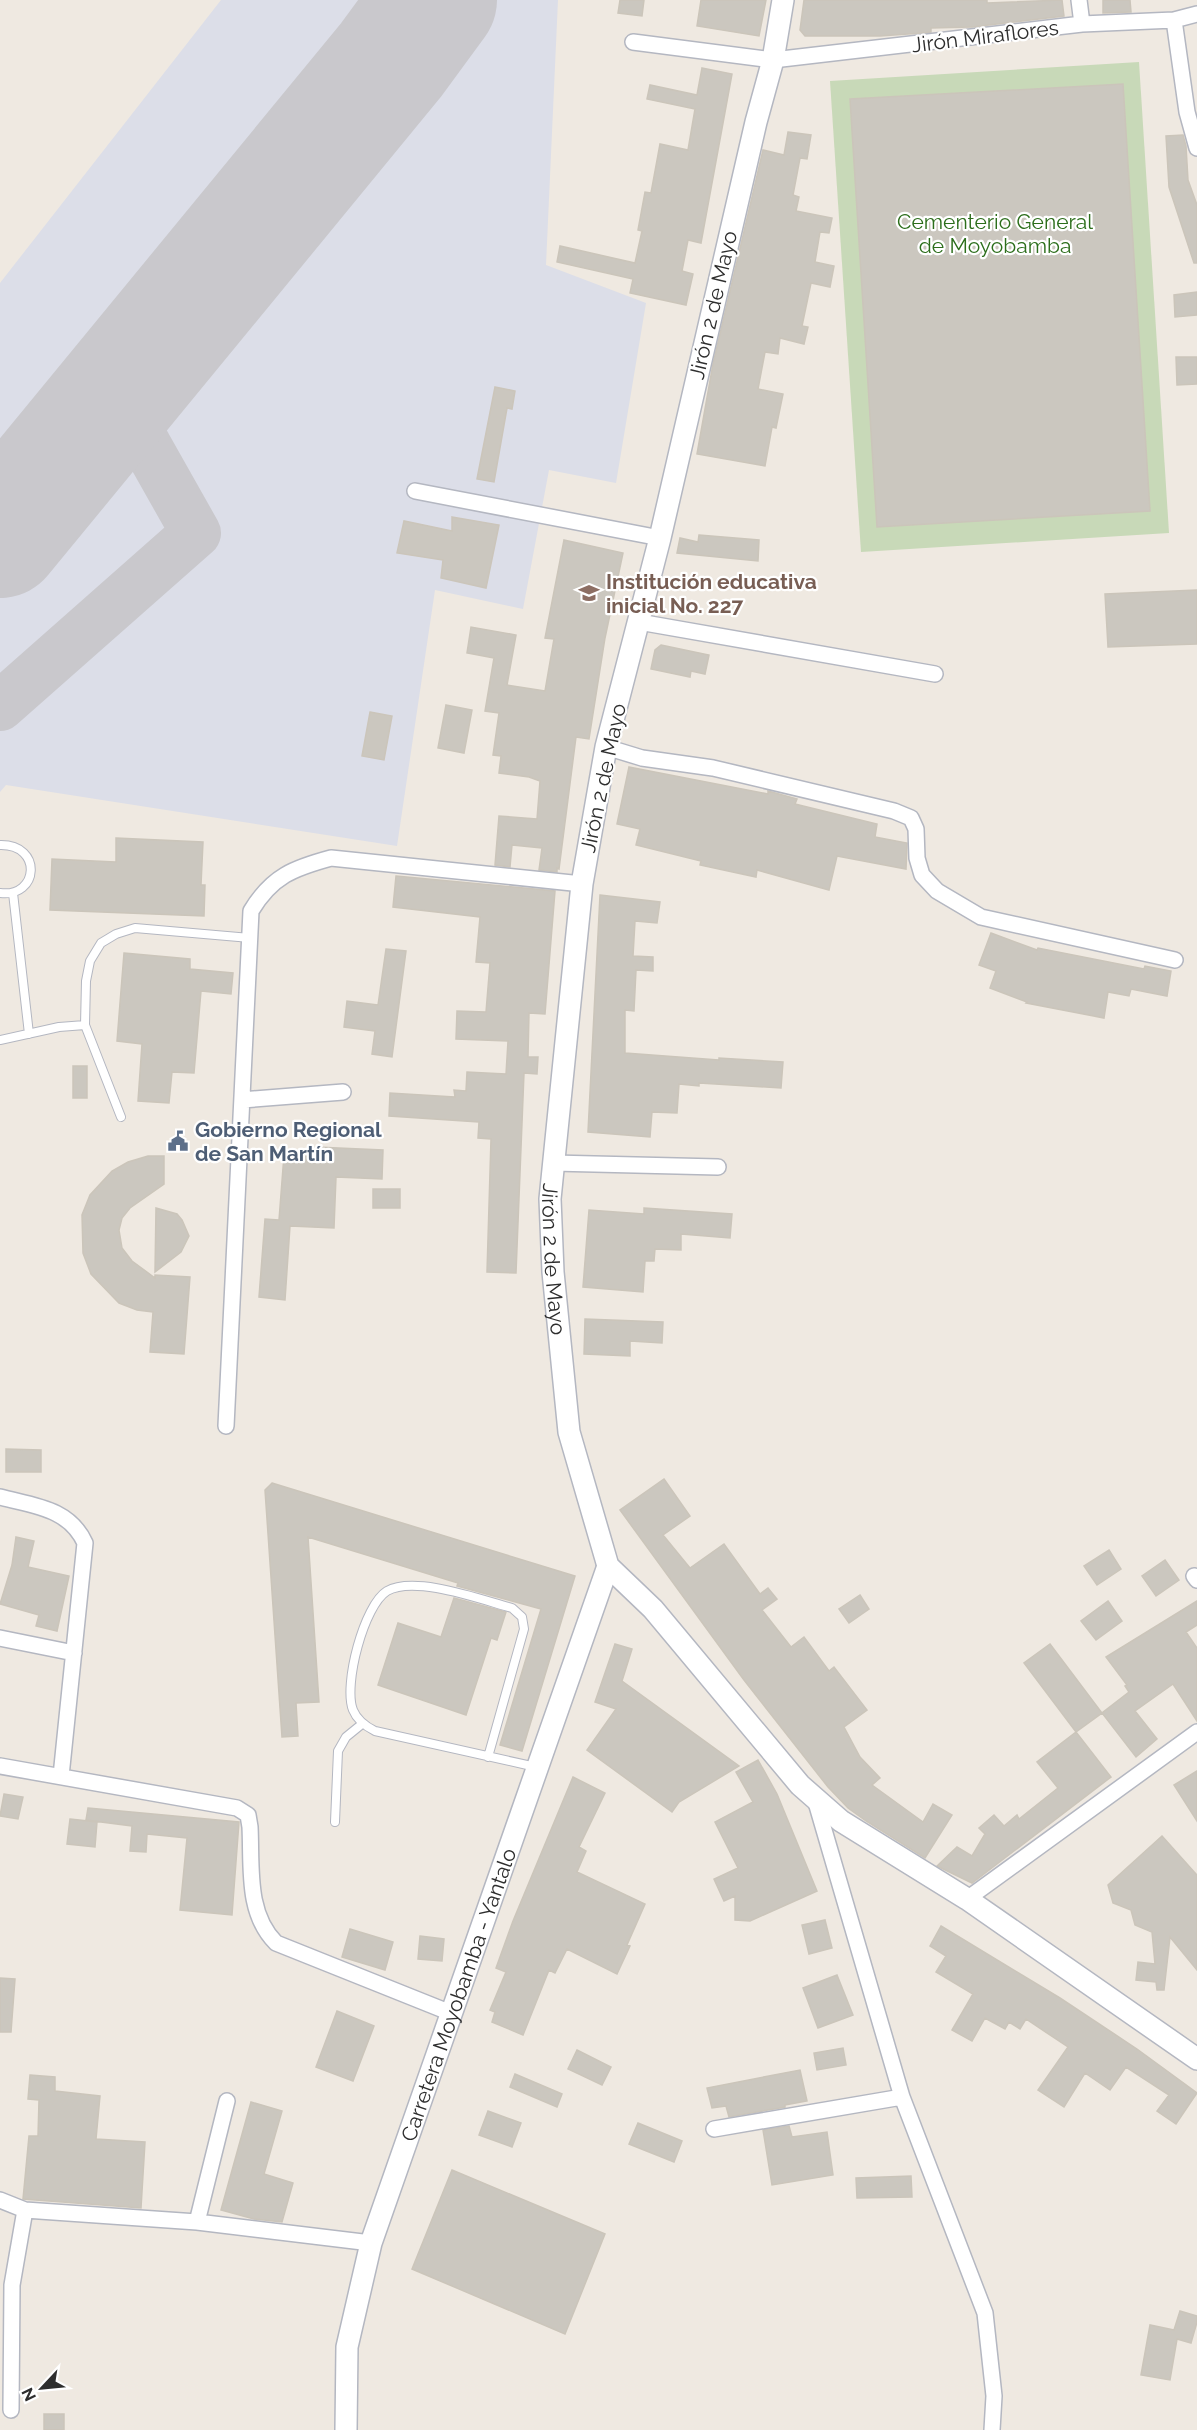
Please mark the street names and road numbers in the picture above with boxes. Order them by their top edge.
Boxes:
street label: Jirón Miraflores [910,15,1060,57]
street label: Jirón 2 de Mayo [684,228,742,382]
street label: Jirón 2 de Mayo [575,701,631,855]
street label: Jirón 2 de Mayo [537,1182,572,1336]
street label: Carretera Moyobamba - Yantalo [395,1845,521,2144]

